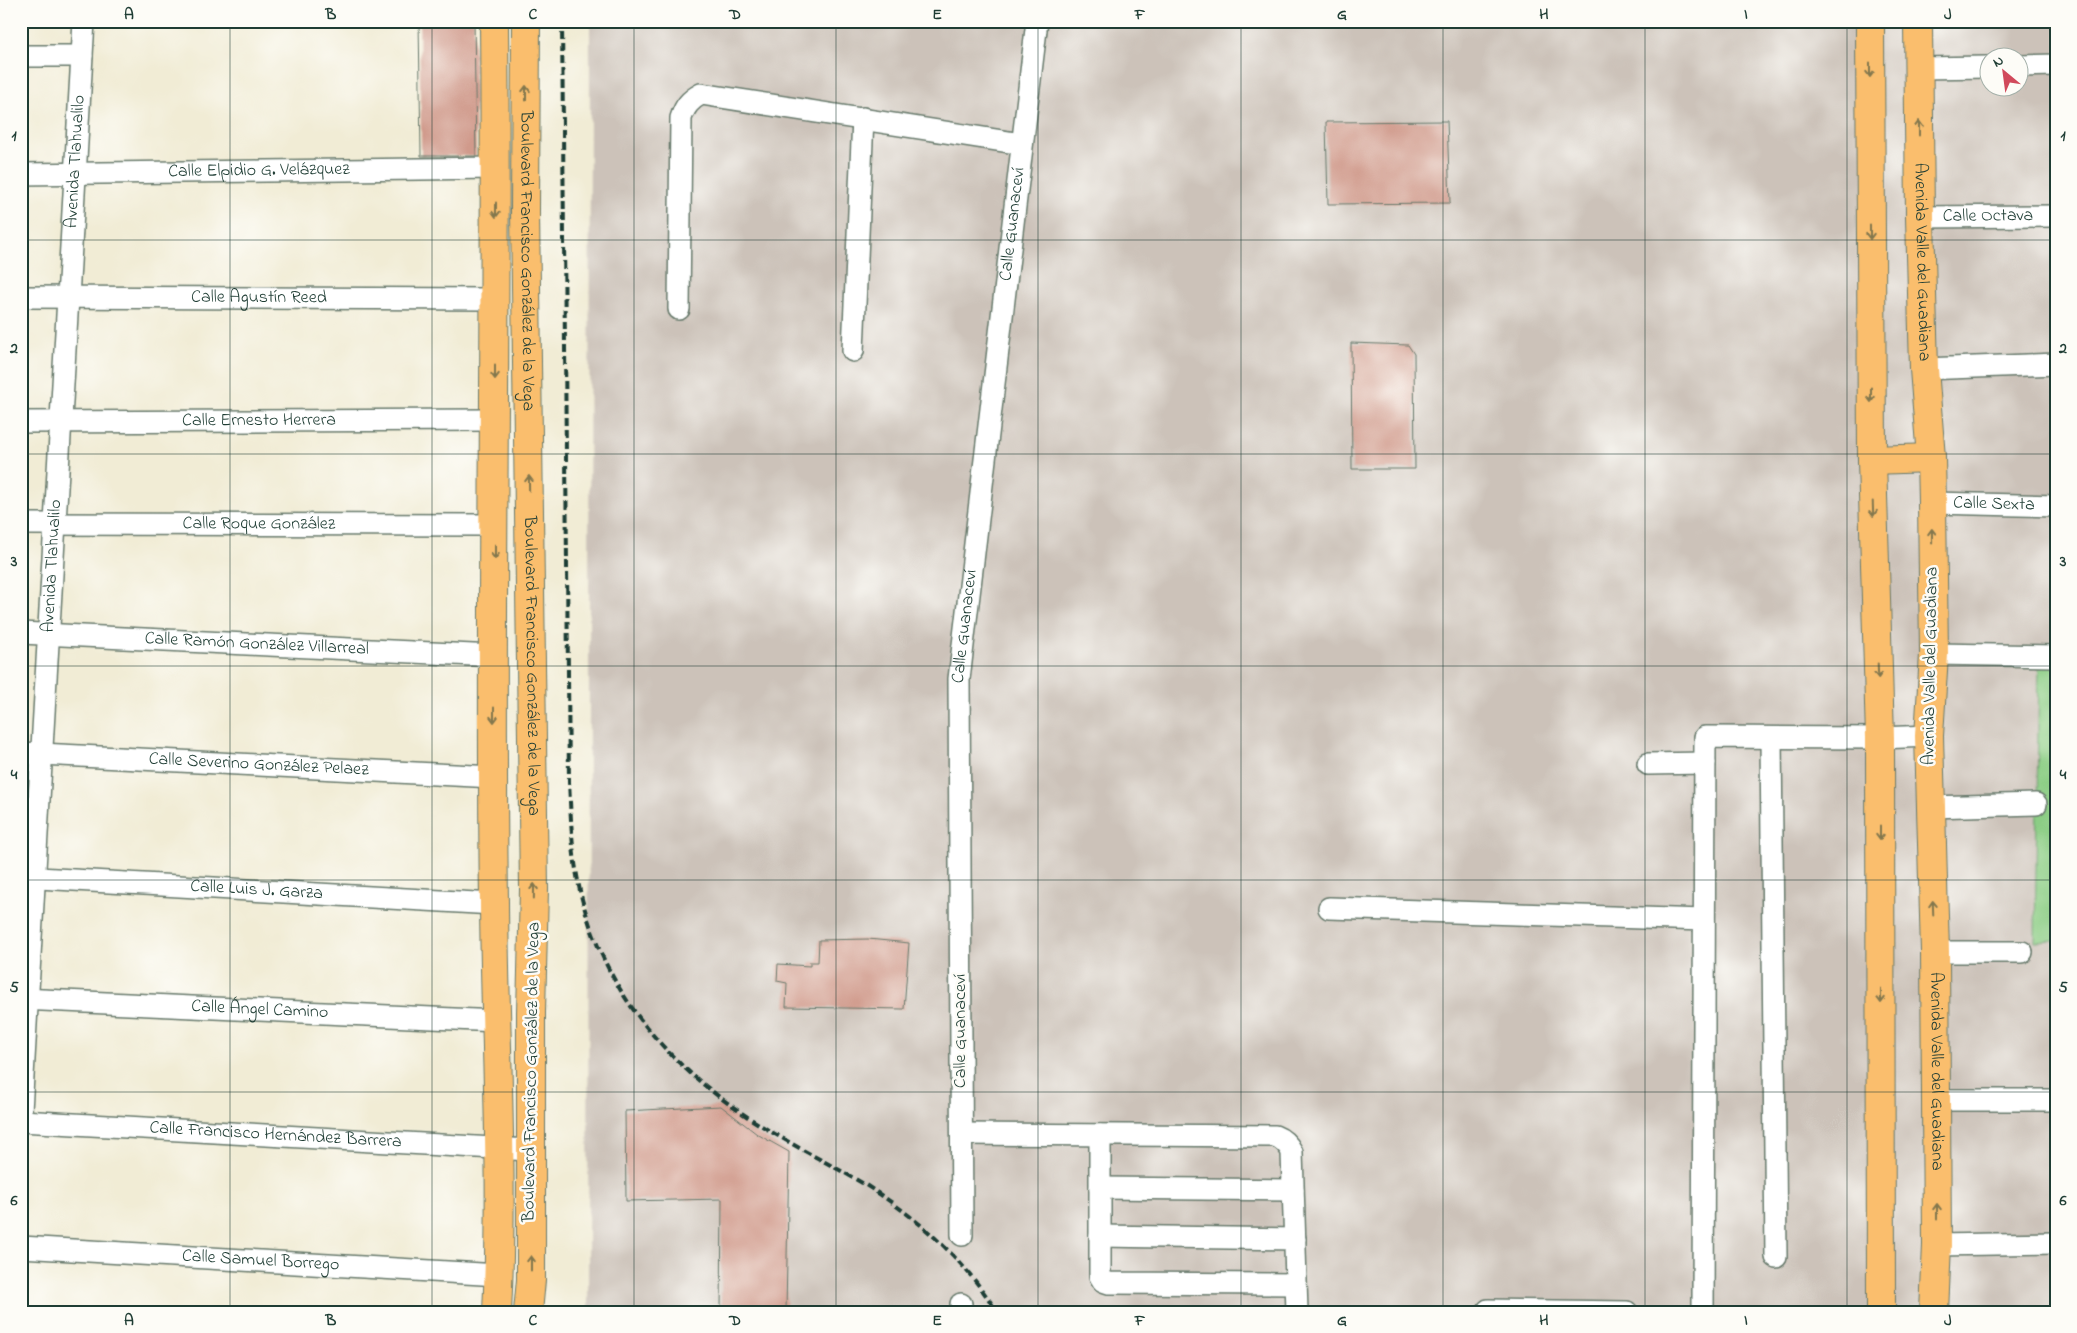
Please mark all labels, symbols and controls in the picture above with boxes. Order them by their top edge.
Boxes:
text: A [124,3,134,27]
text: B [325,3,337,27]
text: C [529,3,538,27]
text: D [728,3,741,27]
text: E [932,3,942,27]
text: F [1134,3,1146,27]
text: G [1337,3,1347,27]
text: H [1539,3,1549,27]
text: I [1744,3,1748,27]
text: J [1944,3,1952,27]
north arrow [1980,48,2030,98]
text: N [1989,50,2008,73]
one-way arrow [1865,62,1875,78]
one-way arrow [521,85,531,102]
street label: Avenida Tlahualilo [59,94,93,229]
street label: Boulevard Francisco González de la Vega [512,110,541,411]
one-way arrow [1914,120,1924,136]
text: 1 [11,124,17,148]
text: 1 [2060,124,2066,148]
street label: Calle Elpidio G. Velázquez [168,157,350,185]
street label: Avenida Valle del Guadiana [1906,162,1937,362]
street label: Calle Guanaceví [993,166,1033,283]
one-way arrow [491,202,501,218]
street label: Calle Octava [1943,203,2033,230]
one-way arrow [1865,224,1875,240]
street label: Calle Agustín Reed [191,285,327,312]
text: 2 [9,337,18,361]
text: 2 [2058,337,2067,361]
one-way arrow [490,364,500,380]
one-way arrow [1867,387,1876,403]
street label: Calle Ernesto Herrera [182,408,336,434]
one-way arrow [524,475,534,492]
street label: Calle Sexta [1953,491,2035,518]
street label: Avenida Tlahualilo [36,499,69,633]
one-way arrow [1869,500,1878,516]
street label: Calle Roque González [183,511,336,538]
street label: Boulevard Francisco González de la Vega [516,515,546,816]
one-way arrow [1927,528,1937,544]
one-way arrow [490,544,499,560]
text: 3 [10,550,18,574]
text: 3 [2059,550,2067,574]
street label: Avenida Valle del Guadiana [1916,567,1946,765]
street label: Calle Guanaceví [946,568,985,685]
street label: Calle Ramón González Villarreal [144,626,369,663]
one-way arrow [1873,662,1883,679]
one-way arrow [489,706,499,723]
street label: Calle Severino González Pelaez [148,746,370,784]
text: 4 [10,763,18,787]
text: 4 [2059,763,2067,787]
one-way arrow [1875,825,1885,841]
street label: Calle Luis J. Garza [189,874,324,907]
one-way arrow [529,883,539,899]
one-way arrow [1928,900,1938,916]
street label: Boulevard Francisco González de la Vega [516,922,549,1223]
street label: Avenida Valle del Guadiana [1922,972,1949,1171]
street label: Calle Guanaceví [948,974,974,1088]
text: 5 [9,976,19,1000]
text: 5 [2058,976,2068,1000]
one-way arrow [1876,988,1886,1004]
street label: Calle Ángel Camino [191,994,329,1026]
street label: Calle Francisco Hernández Barrera [149,1115,402,1156]
text: 6 [9,1189,18,1213]
text: 6 [2058,1189,2067,1213]
one-way arrow [1932,1203,1942,1219]
street label: Calle Samuel Borrego [181,1243,340,1279]
one-way arrow [526,1255,536,1272]
text: A [124,1309,134,1333]
text: B [325,1309,337,1333]
text: C [529,1309,538,1333]
text: D [728,1309,741,1333]
text: E [932,1309,942,1333]
text: F [1134,1309,1146,1333]
text: G [1337,1309,1347,1333]
text: H [1539,1309,1549,1333]
text: I [1744,1309,1748,1333]
text: J [1944,1309,1952,1333]

